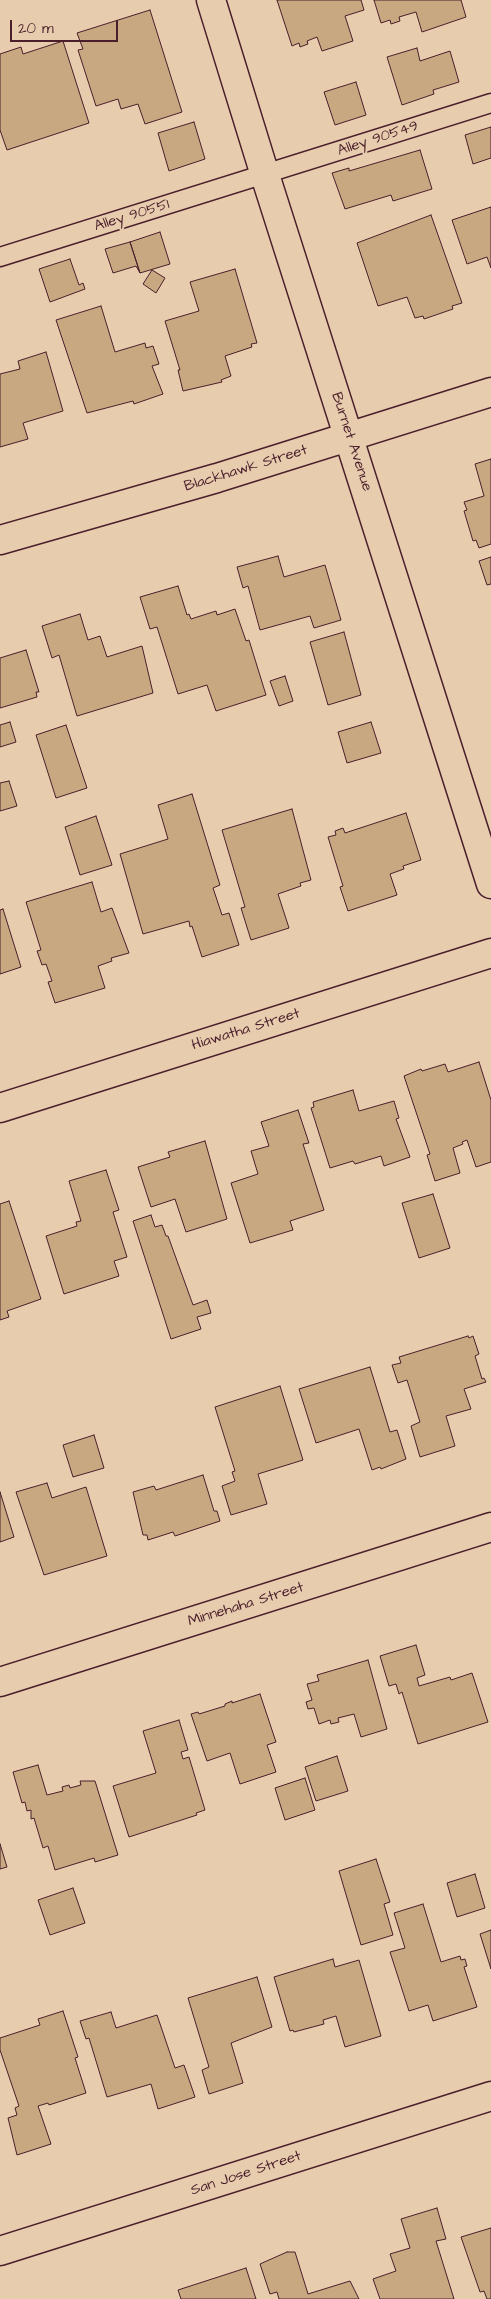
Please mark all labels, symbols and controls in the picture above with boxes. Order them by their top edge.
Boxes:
scale bar [12,10,120,42]
text: 20 m [18,18,54,39]
street label: Alley 90549 [335,117,421,161]
street label: Alley 90551 [92,196,172,236]
street label: Burnet Avenue [327,390,375,494]
street label: Blackhawk Street [182,442,310,496]
street label: Hiawatha Street [190,1005,302,1055]
street label: Minnehaha Street [186,1579,306,1631]
street label: San Jose Street [188,2148,304,2200]

